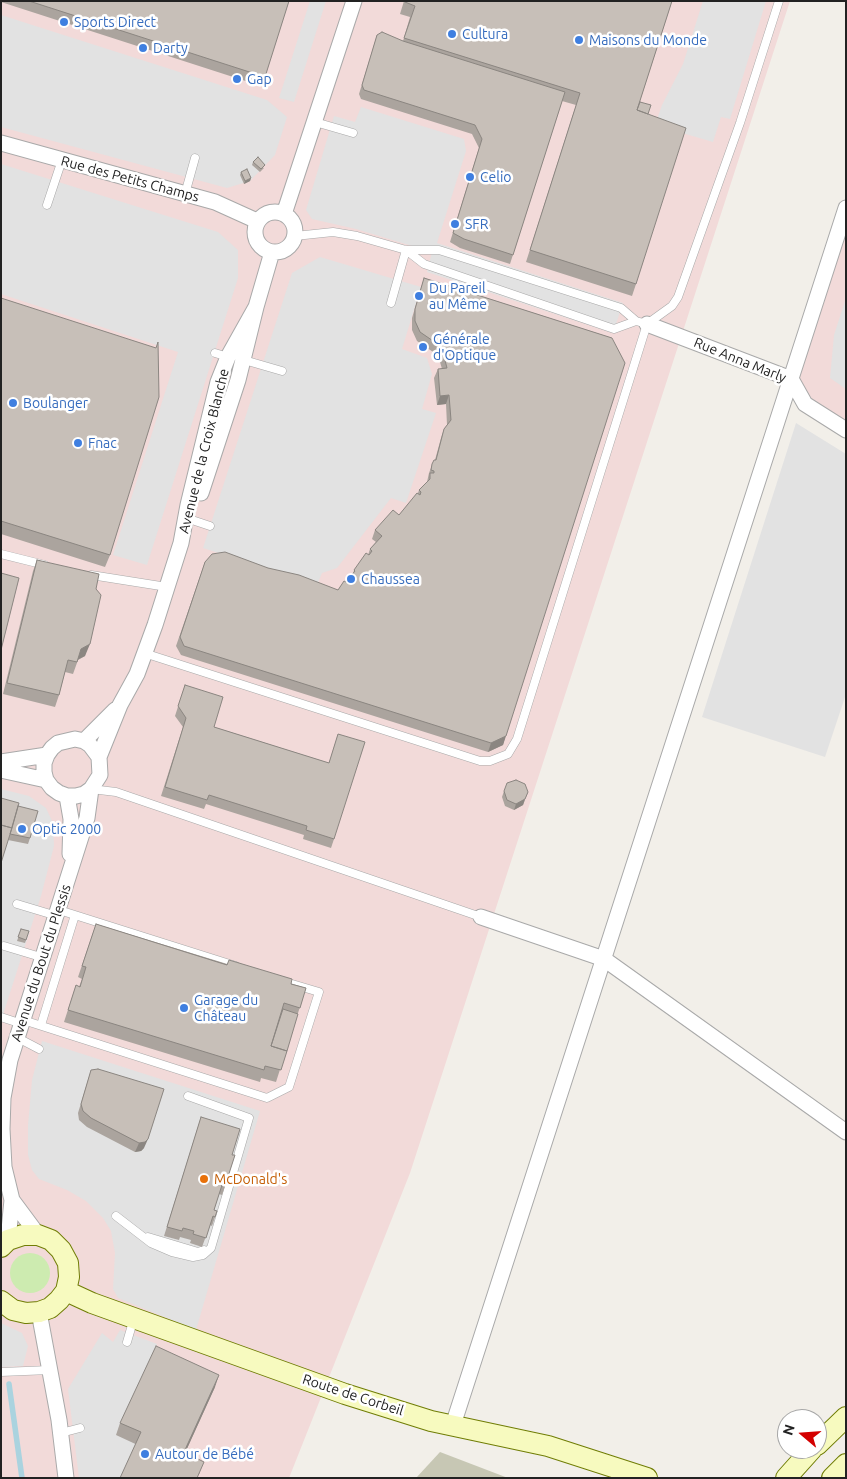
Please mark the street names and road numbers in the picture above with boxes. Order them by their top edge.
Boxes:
street label: Rue des Petits Champs [59,152,201,206]
street label: Rue Anna Marly [691,334,789,386]
street label: Avenue de la Croix Blanche [175,367,233,535]
street label: Avenue du Bout du Plessis [8,882,74,1044]
street label: Route de Corbeil [300,1371,406,1419]

